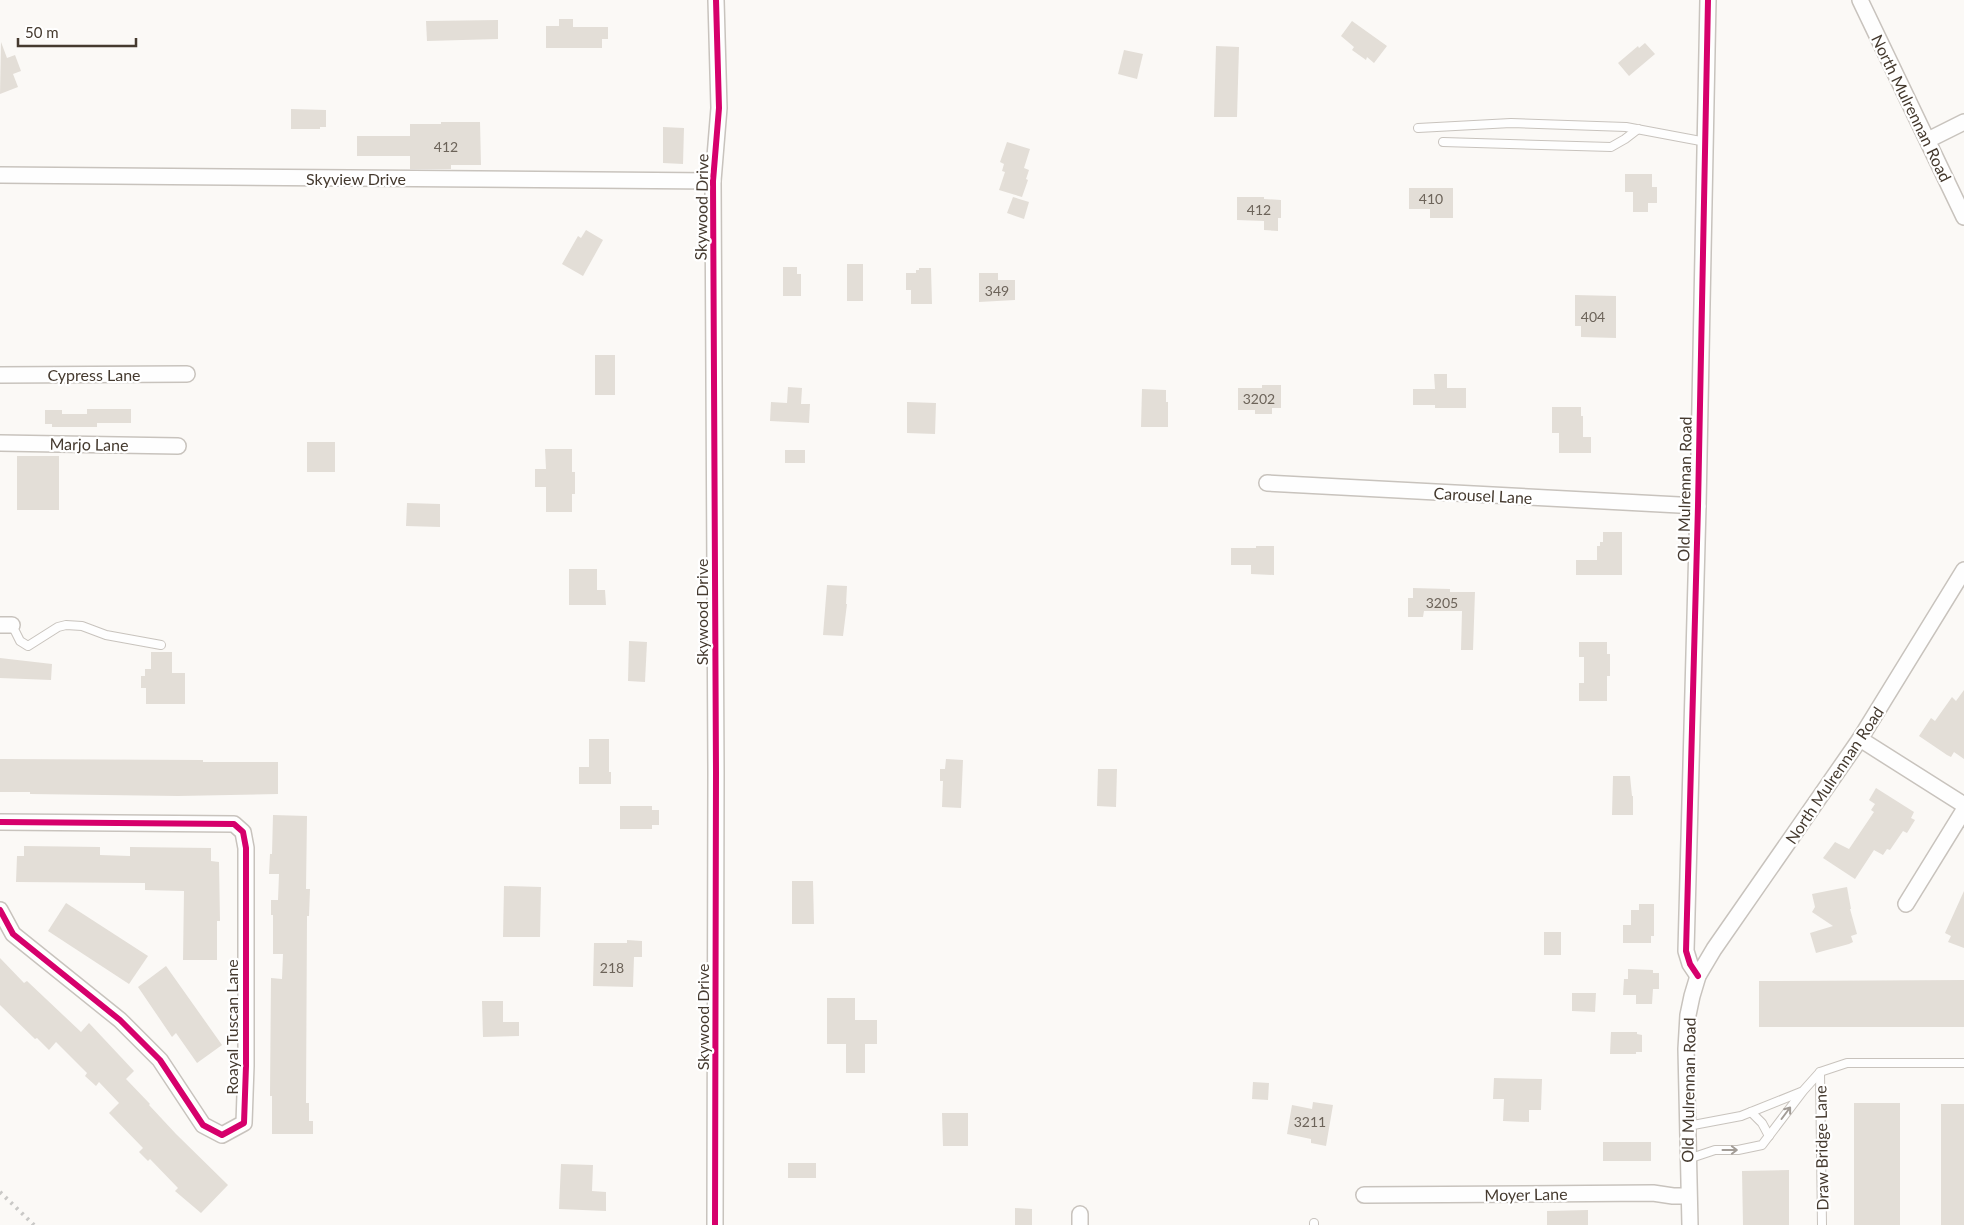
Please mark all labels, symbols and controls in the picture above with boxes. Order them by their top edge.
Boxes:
scale bar [18,15,135,47]
text: 50 m [25,23,59,41]
street label: North Mulrennan Road [1868,31,1956,185]
house number: 412 [434,138,458,155]
street label: Skywood Drive [691,153,711,261]
street label: Skyview Drive [306,169,406,188]
house number: 410 [1419,190,1443,207]
house number: 412 [1247,201,1271,218]
house number: 349 [985,282,1009,299]
house number: 404 [1581,308,1605,325]
street label: Cypress Lane [47,365,141,384]
house number: 3202 [1243,390,1275,407]
street label: Old Mulrennan Road [1673,416,1695,562]
street label: Marjo Lane [49,434,129,454]
street label: Carousel Lane [1433,483,1533,507]
street label: Skywood Drive [692,559,711,665]
house number: 3205 [1426,594,1458,611]
street label: North Mulrennan Road [1781,703,1887,847]
street label: Roayal Tuscan Lane [222,959,241,1095]
house number: 218 [600,959,624,976]
street label: Skywood Drive [693,964,712,1070]
street label: Old Mulrennan Road [1677,1017,1699,1163]
street label: Draw Bridge Lane [1810,1085,1832,1211]
one-way arrow [1781,1106,1791,1120]
house number: 3211 [1294,1113,1326,1130]
one-way arrow [1722,1145,1738,1155]
street label: Moyer Lane [1484,1184,1568,1204]

